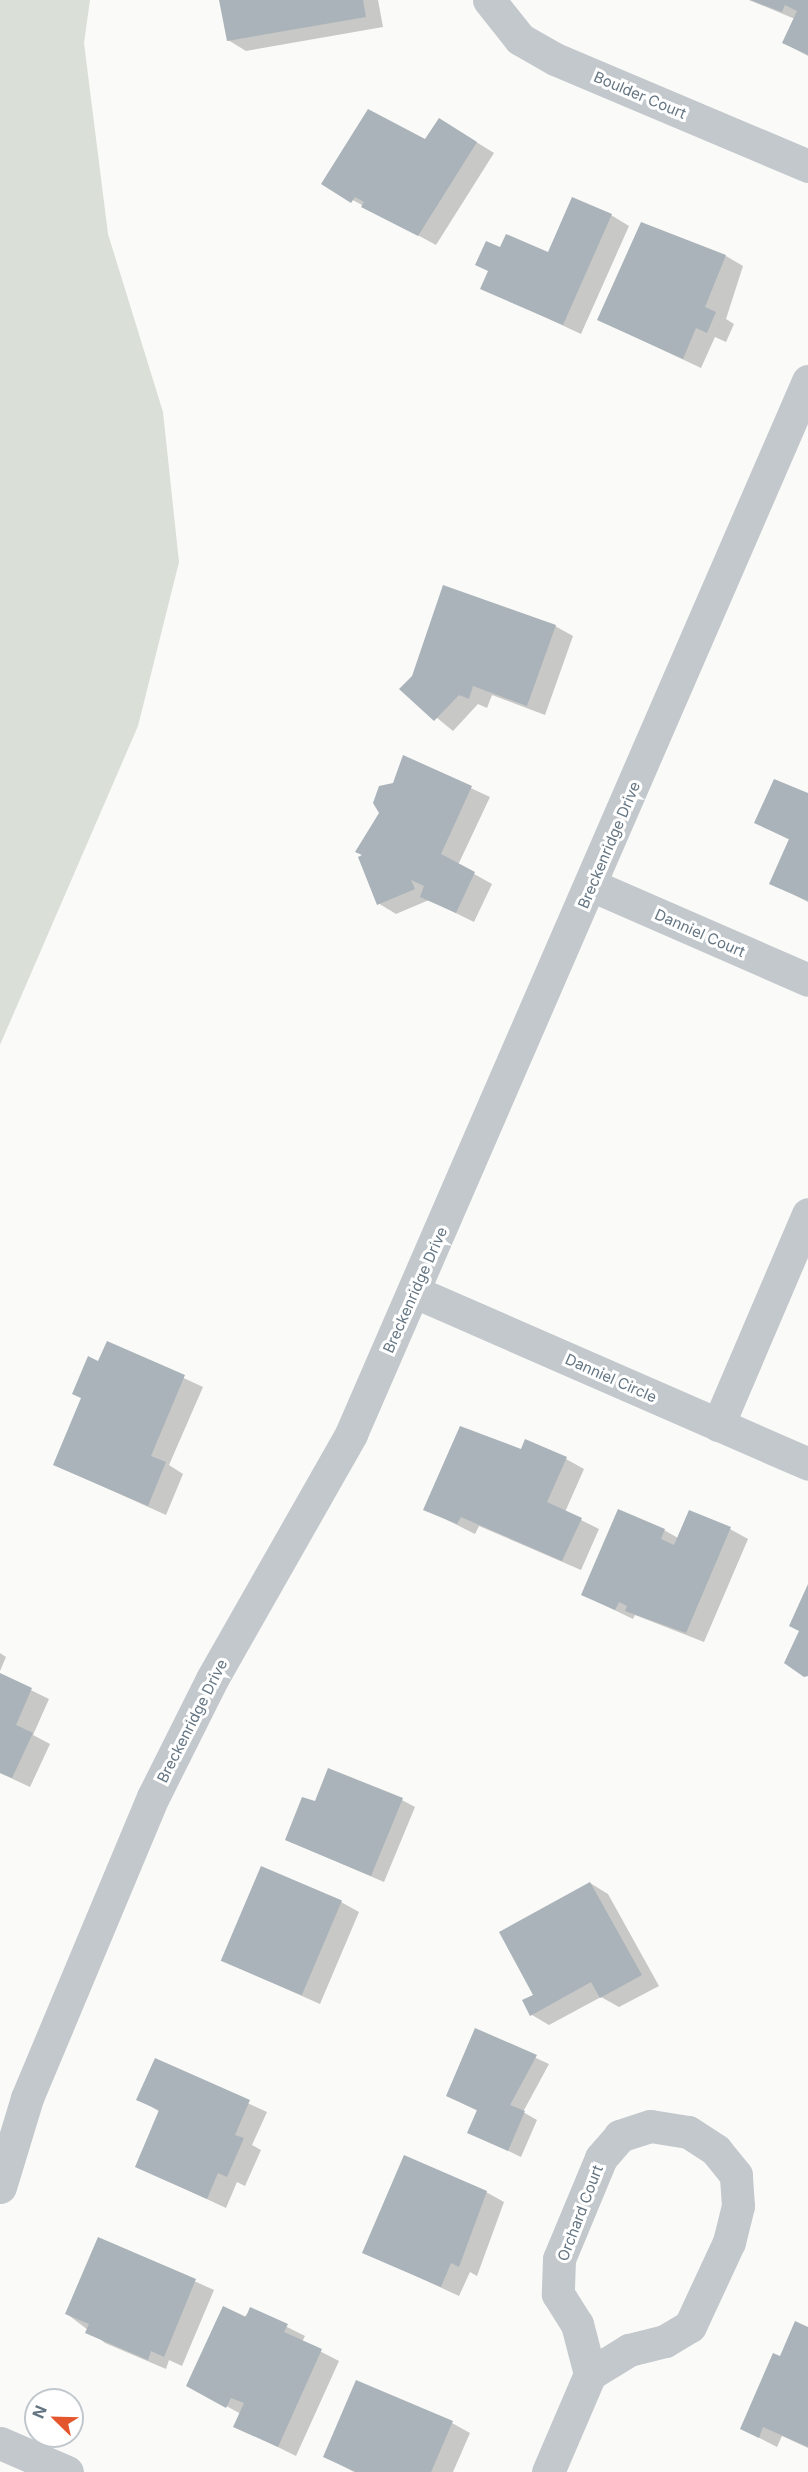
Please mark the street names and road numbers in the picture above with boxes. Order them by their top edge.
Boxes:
street label: Boulder Court [591,67,689,123]
street label: Breckenridge Drive [574,779,644,911]
street label: Danniel Court [652,905,748,961]
street label: Breckenridge Drive [379,1224,451,1356]
street label: Danniel Circle [563,1350,659,1406]
street label: Breckenridge Drive [153,1656,231,1786]
street label: Orchard Court [553,2163,607,2263]

